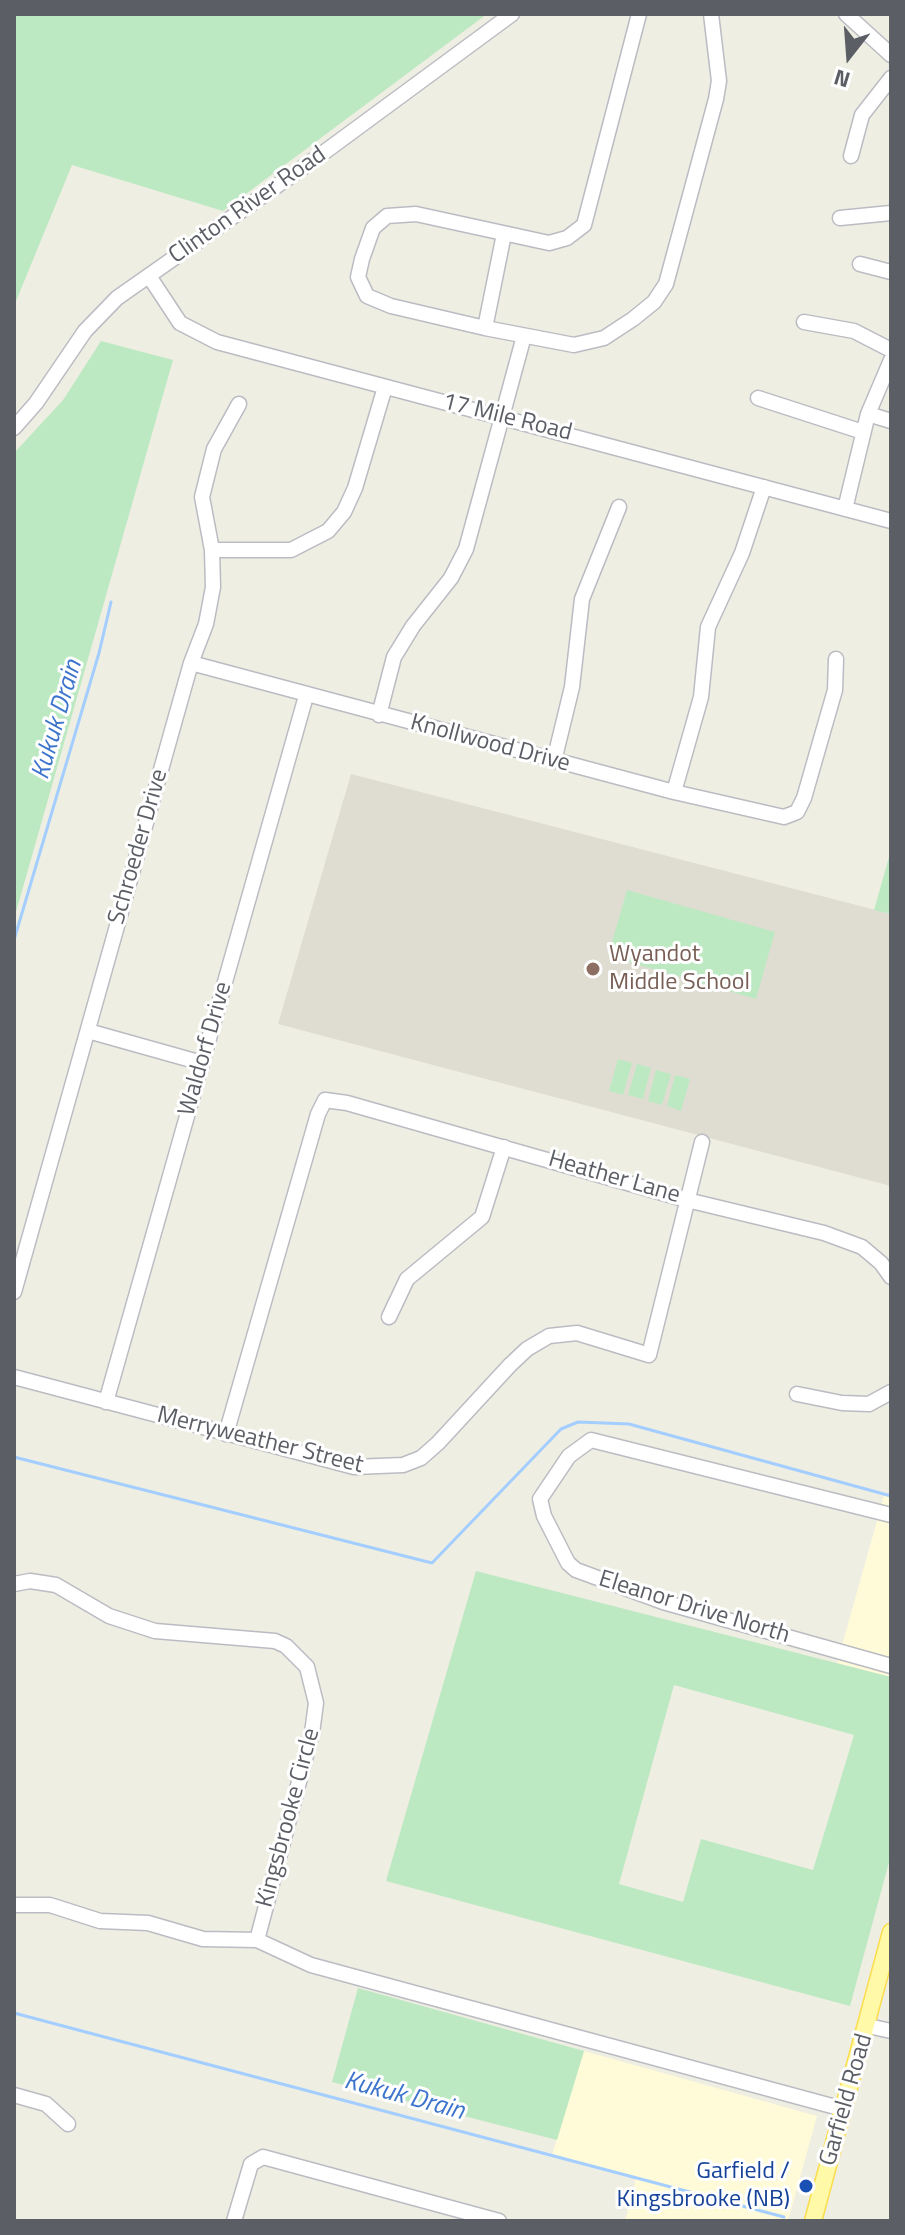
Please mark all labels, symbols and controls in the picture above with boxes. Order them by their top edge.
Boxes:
north arrow [809,16,889,96]
text: N [830,60,854,97]
street label: Clinton River Road [164,141,332,271]
street label: 17 Mile Road [439,388,575,448]
water label: Kukuk Drain [26,657,90,783]
street label: Knollwood Drive [407,709,573,779]
street label: Schroeder Drive [103,766,175,928]
place label: Wyandot Middle School [609,941,750,997]
marker: Wyandot Middle School [584,960,602,978]
street label: Waldorf Drive [173,979,239,1119]
street label: Heather Lane [545,1145,683,1211]
street label: Merryweather Street [154,1401,366,1481]
street label: Eleanor Drive North [595,1565,793,1651]
street label: Kingsbrooke Circle [251,1725,327,1911]
street label: Garfield Road [814,2031,880,2169]
water label: Kukuk Drain [341,2066,467,2128]
place label: Garfield / Kingsbrooke (NB) [616,2158,790,2214]
marker: Garfield / Kingsbrooke (NB) [797,2177,815,2195]

